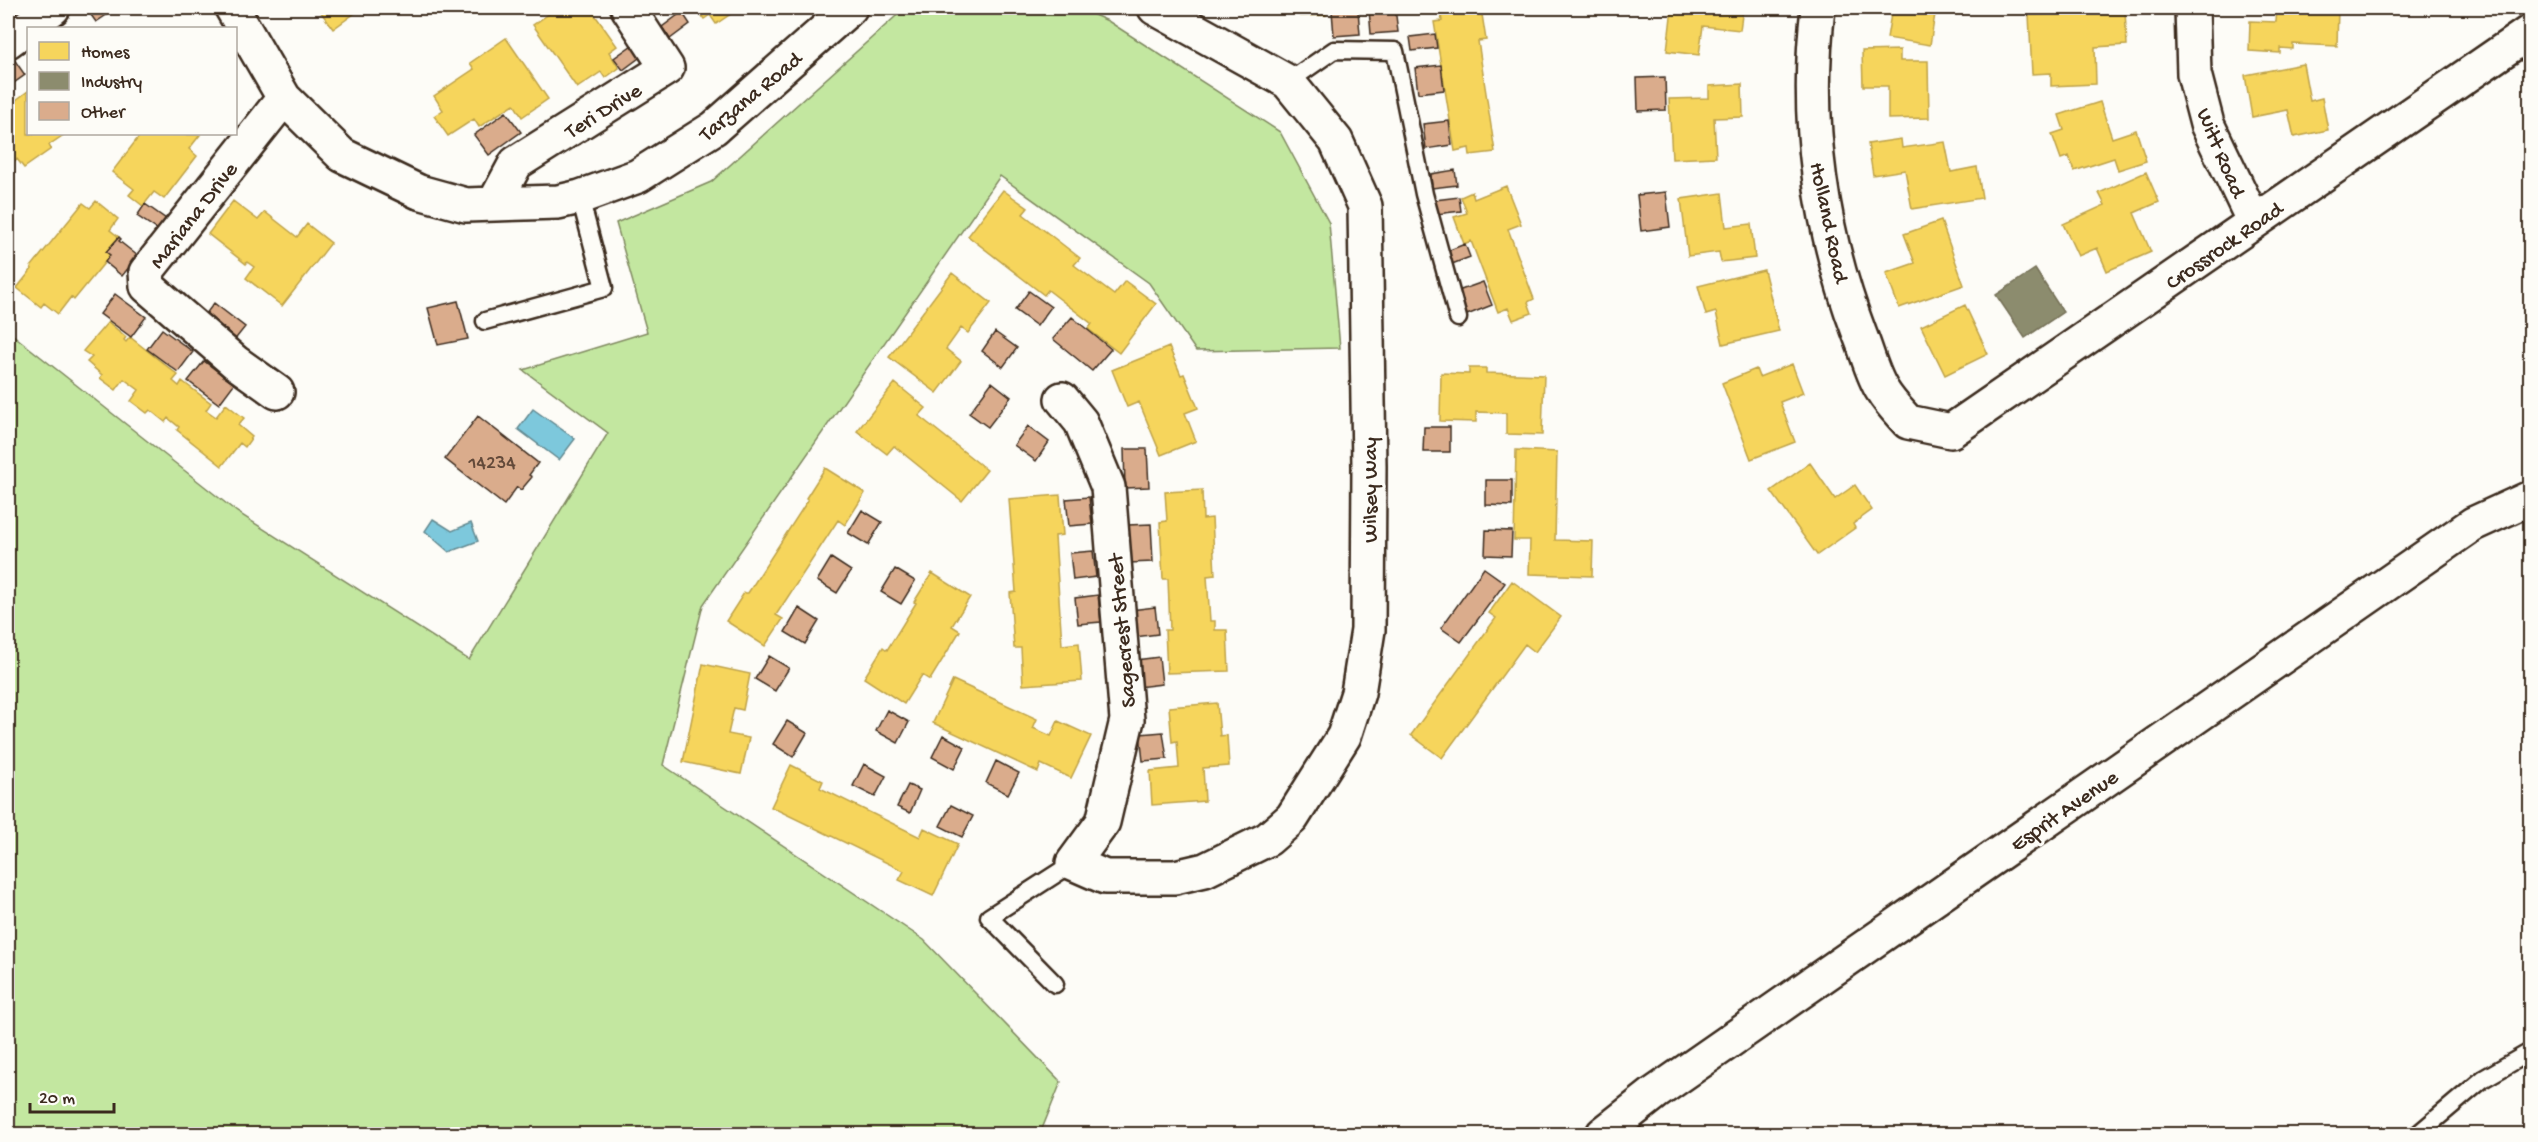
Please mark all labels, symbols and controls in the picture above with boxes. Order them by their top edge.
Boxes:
legend [27,27,237,135]
text: Homes [81,43,131,64]
street label: Tarzana Road [693,46,810,150]
text: Industry [81,73,142,94]
street label: Teri Drive [559,78,648,147]
text: Other [81,103,126,124]
street label: Witt Road [2189,105,2251,204]
street label: Mariana Drive [145,157,245,275]
street label: Holland Road [1802,160,1853,287]
street label: Crossrock Road [2162,196,2291,297]
street label: Wilsey Way [1359,437,1385,543]
house number: 14234 [467,453,516,476]
street label: Sagecrest Street [1104,551,1144,708]
street label: Esprit Avenue [2006,765,2125,859]
scale bar [30,1076,114,1114]
text: 20 m [39,1089,75,1110]

